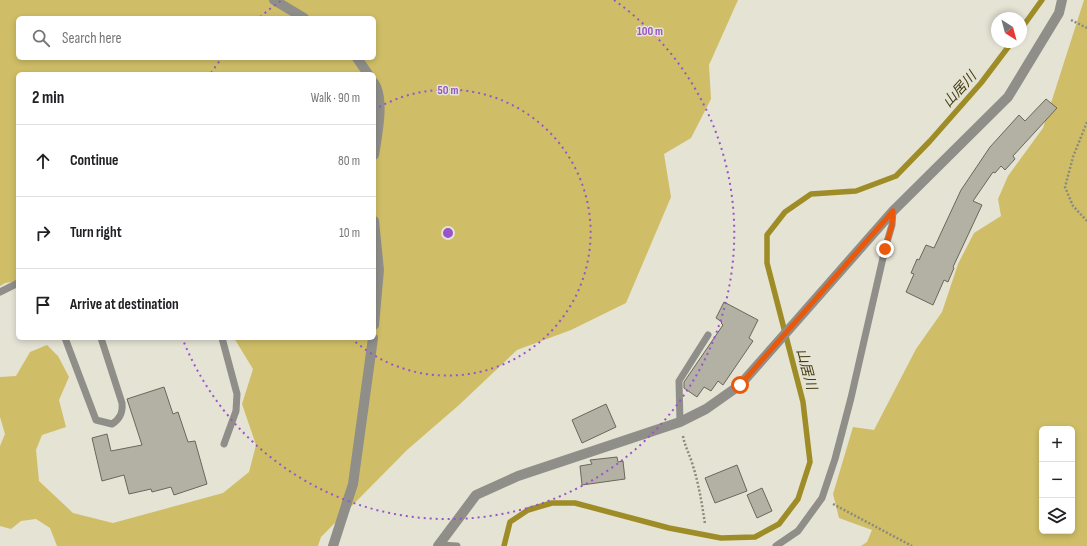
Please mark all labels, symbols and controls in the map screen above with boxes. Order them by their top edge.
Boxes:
north arrow [991,12,1027,48]
search box [16,16,376,60]
text: 100 m [637,24,663,39]
icon: search [30,27,52,49]
text: Search here [62,29,122,48]
water label: 山居川 [939,67,981,111]
text: 50 m [438,83,458,98]
text: 2 min [32,88,64,108]
text: Walk · 90 m [311,90,360,106]
icon: ahead [32,150,54,172]
text: Continue [70,151,119,170]
text: 80 m [338,153,360,169]
icon: right [32,222,54,244]
text: Turn right [70,223,122,242]
text: 10 m [339,225,360,241]
centre of rings [441,226,455,240]
route end [876,240,894,258]
icon: arrive [32,294,54,316]
text: Arrive at destination [70,295,179,314]
water label: 山居川 [793,347,821,394]
route start [731,376,749,394]
map controls [1039,426,1075,534]
button: + [1039,426,1075,462]
button: − [1039,462,1075,498]
button: layers [1039,498,1075,534]

